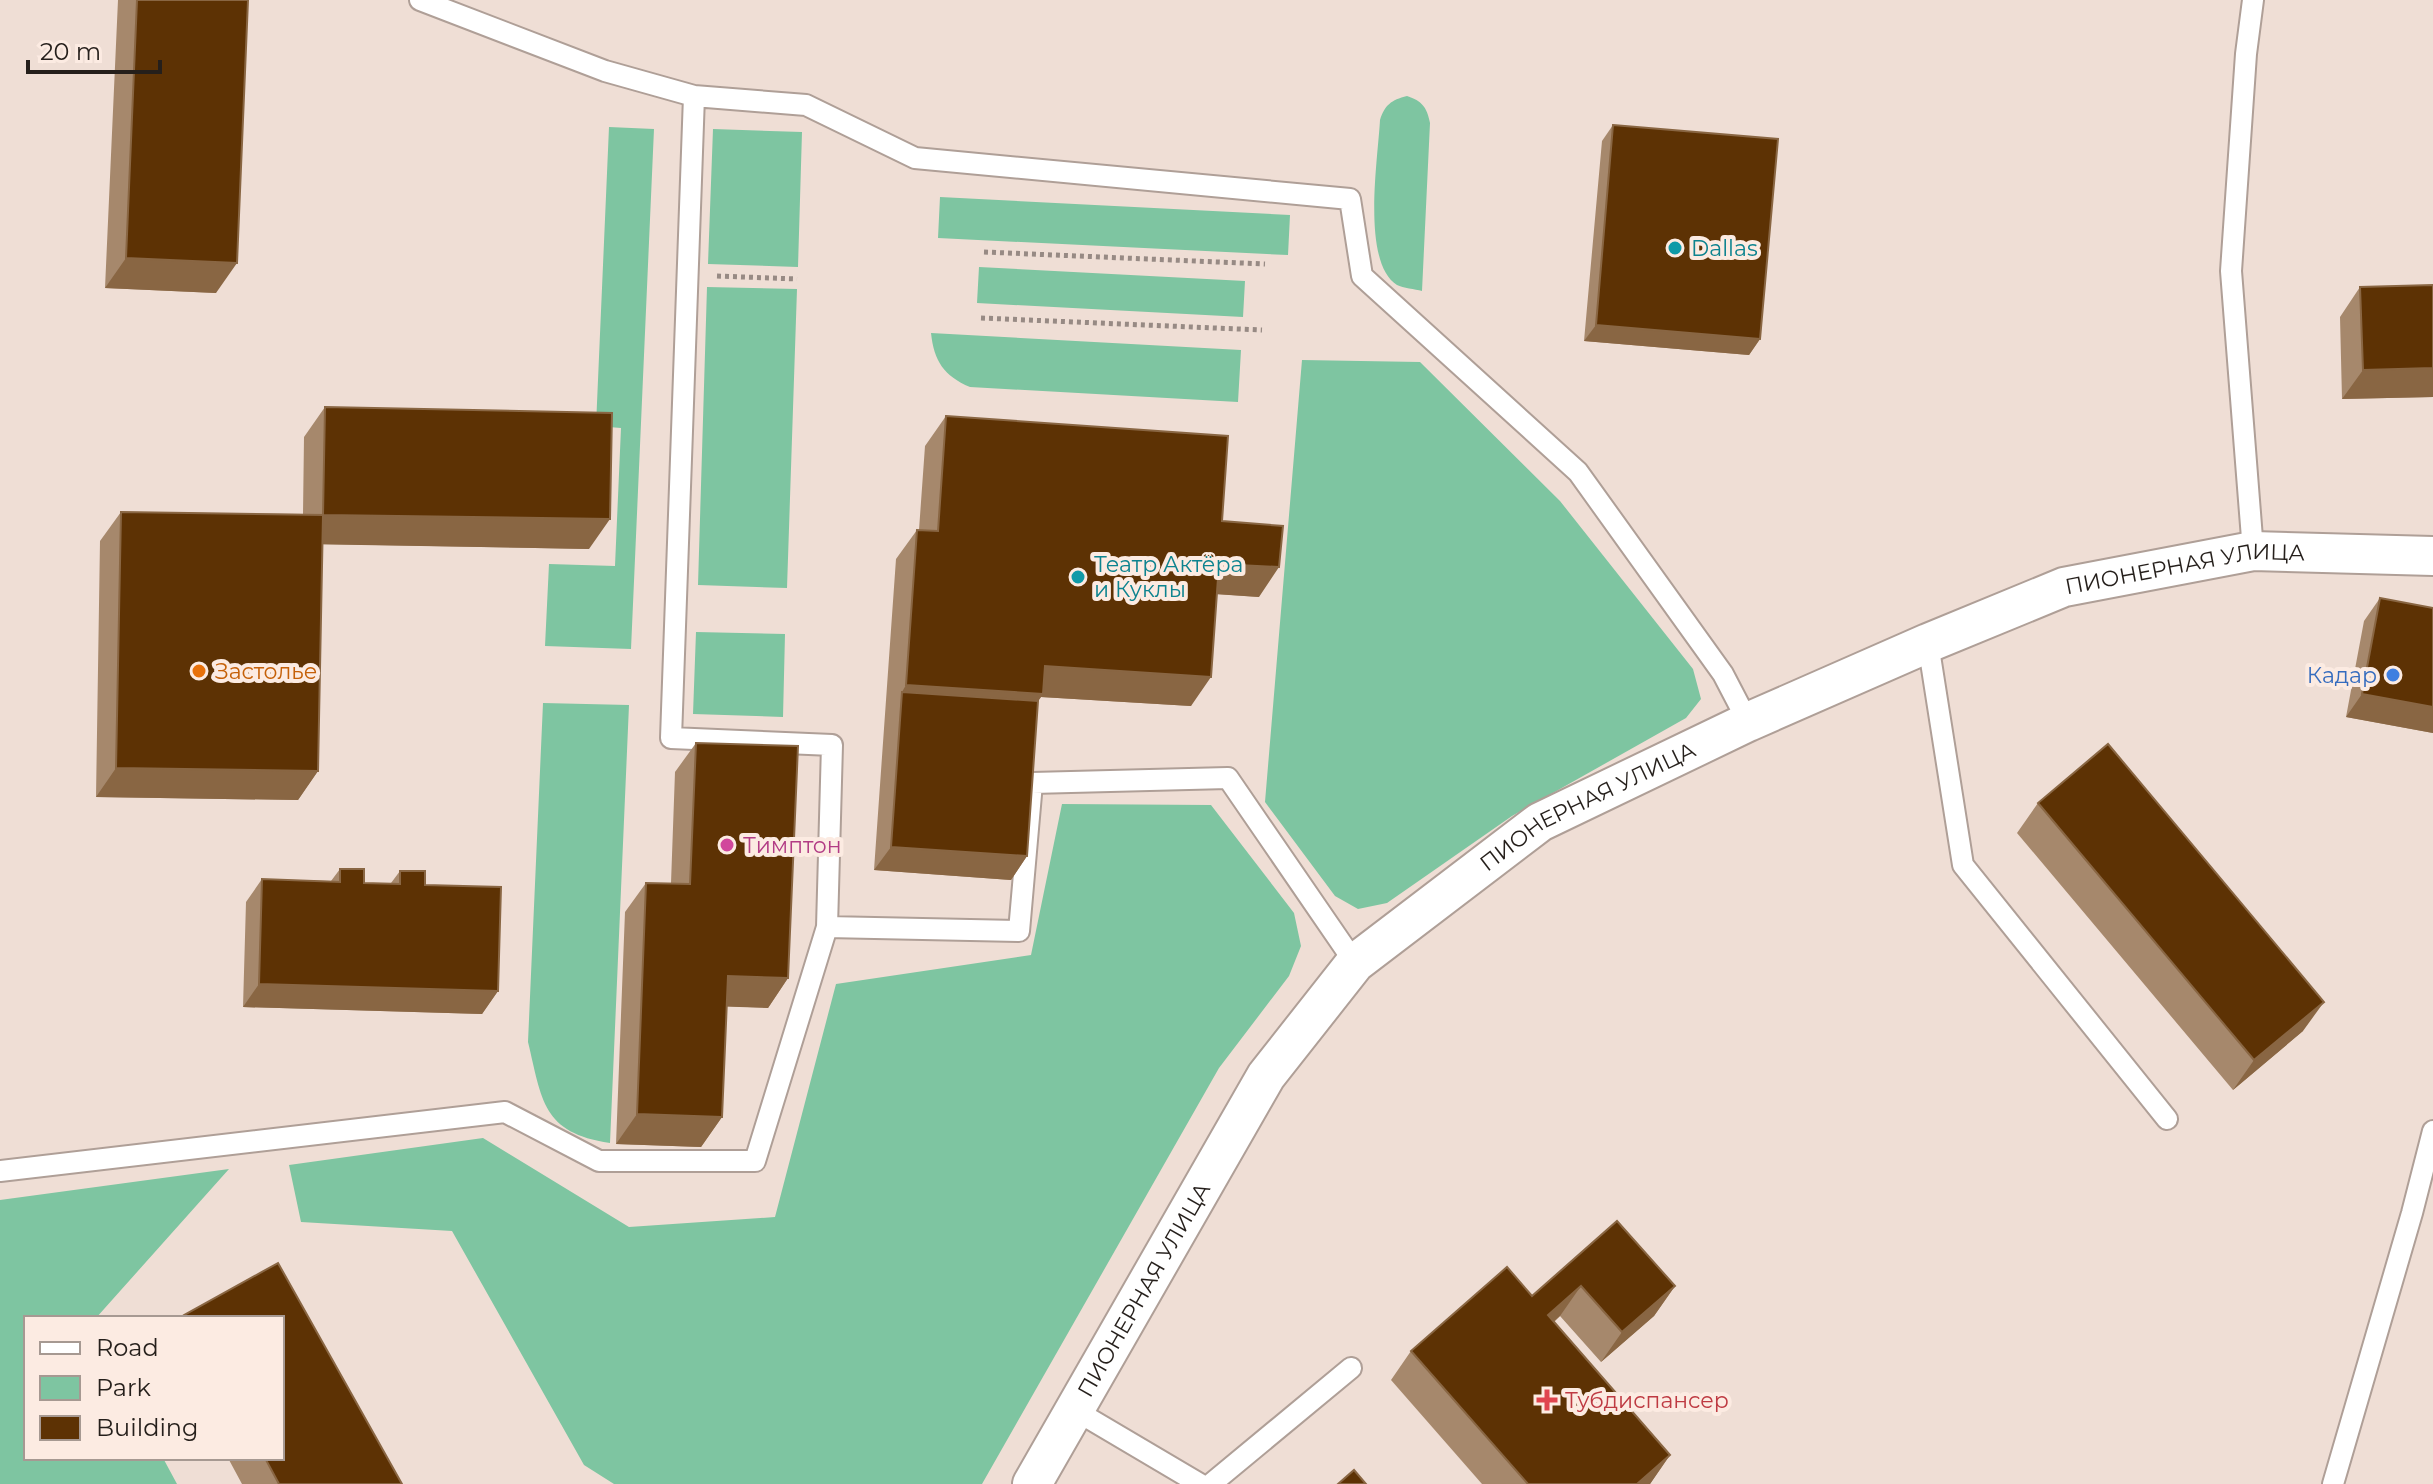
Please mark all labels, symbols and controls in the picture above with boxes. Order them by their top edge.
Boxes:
scale bar [28,24,160,74]
text: 20 m [40,37,101,66]
place label: Dallas [1691,235,1758,262]
marker: Dallas [1666,239,1684,257]
street label: ПИОНЕРНАЯ УЛИЦА [2063,537,2306,600]
place label: Театр Актёра и Куклы [1094,551,1243,603]
marker: Театр Актёра и Куклы [1069,568,1087,586]
place label: Застолье [215,658,317,685]
marker: Застолье [190,662,208,680]
place label: Кадар [2307,662,2377,689]
marker: Кадар [2384,666,2402,684]
street label: ПИОНЕРНАЯ УЛИЦА [1474,736,1700,877]
place label: Тимптон [743,832,842,859]
marker: Тимптон [718,836,736,854]
street label: ПИОНЕРНАЯ УЛИЦА [1071,1177,1216,1402]
legend [24,1316,284,1460]
text: Road [96,1333,159,1362]
text: Park [96,1373,151,1402]
place label: Тубдиспансер [1565,1387,1729,1414]
marker: Тубдиспансер [1536,1389,1558,1411]
text: Building [96,1413,199,1442]

